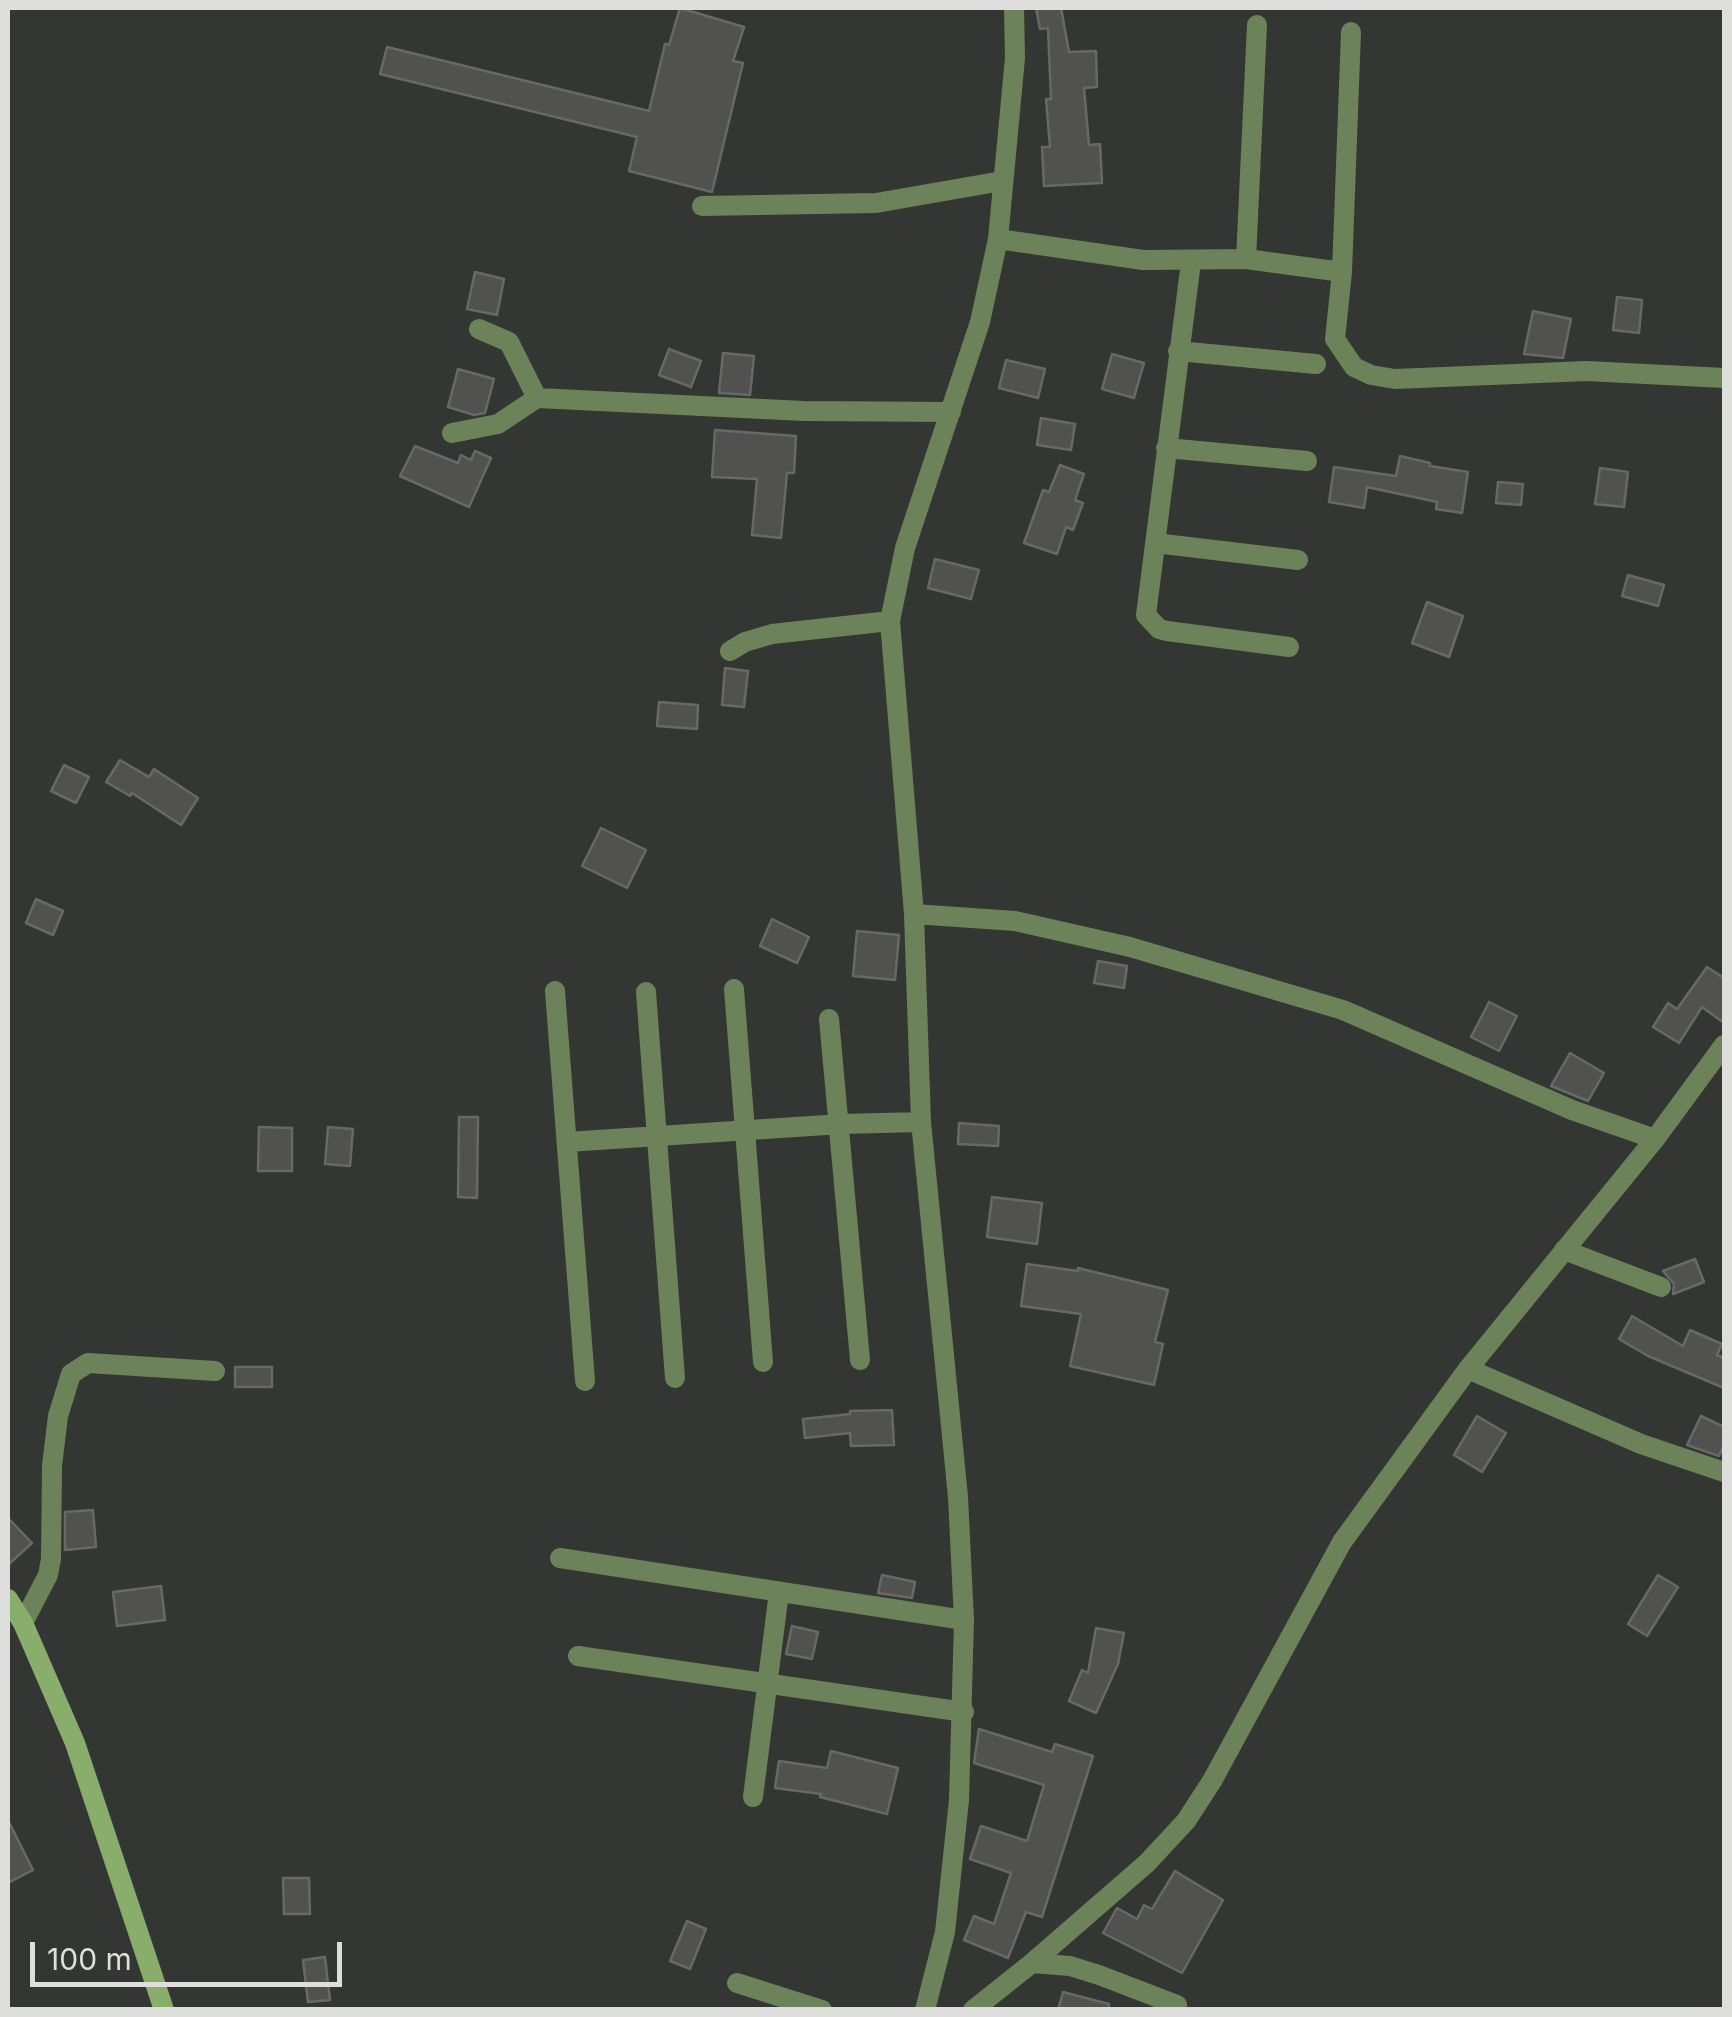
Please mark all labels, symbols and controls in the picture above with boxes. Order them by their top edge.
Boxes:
scale bar [35,1922,348,1984]
text: 100 m [47,1941,132,1977]

